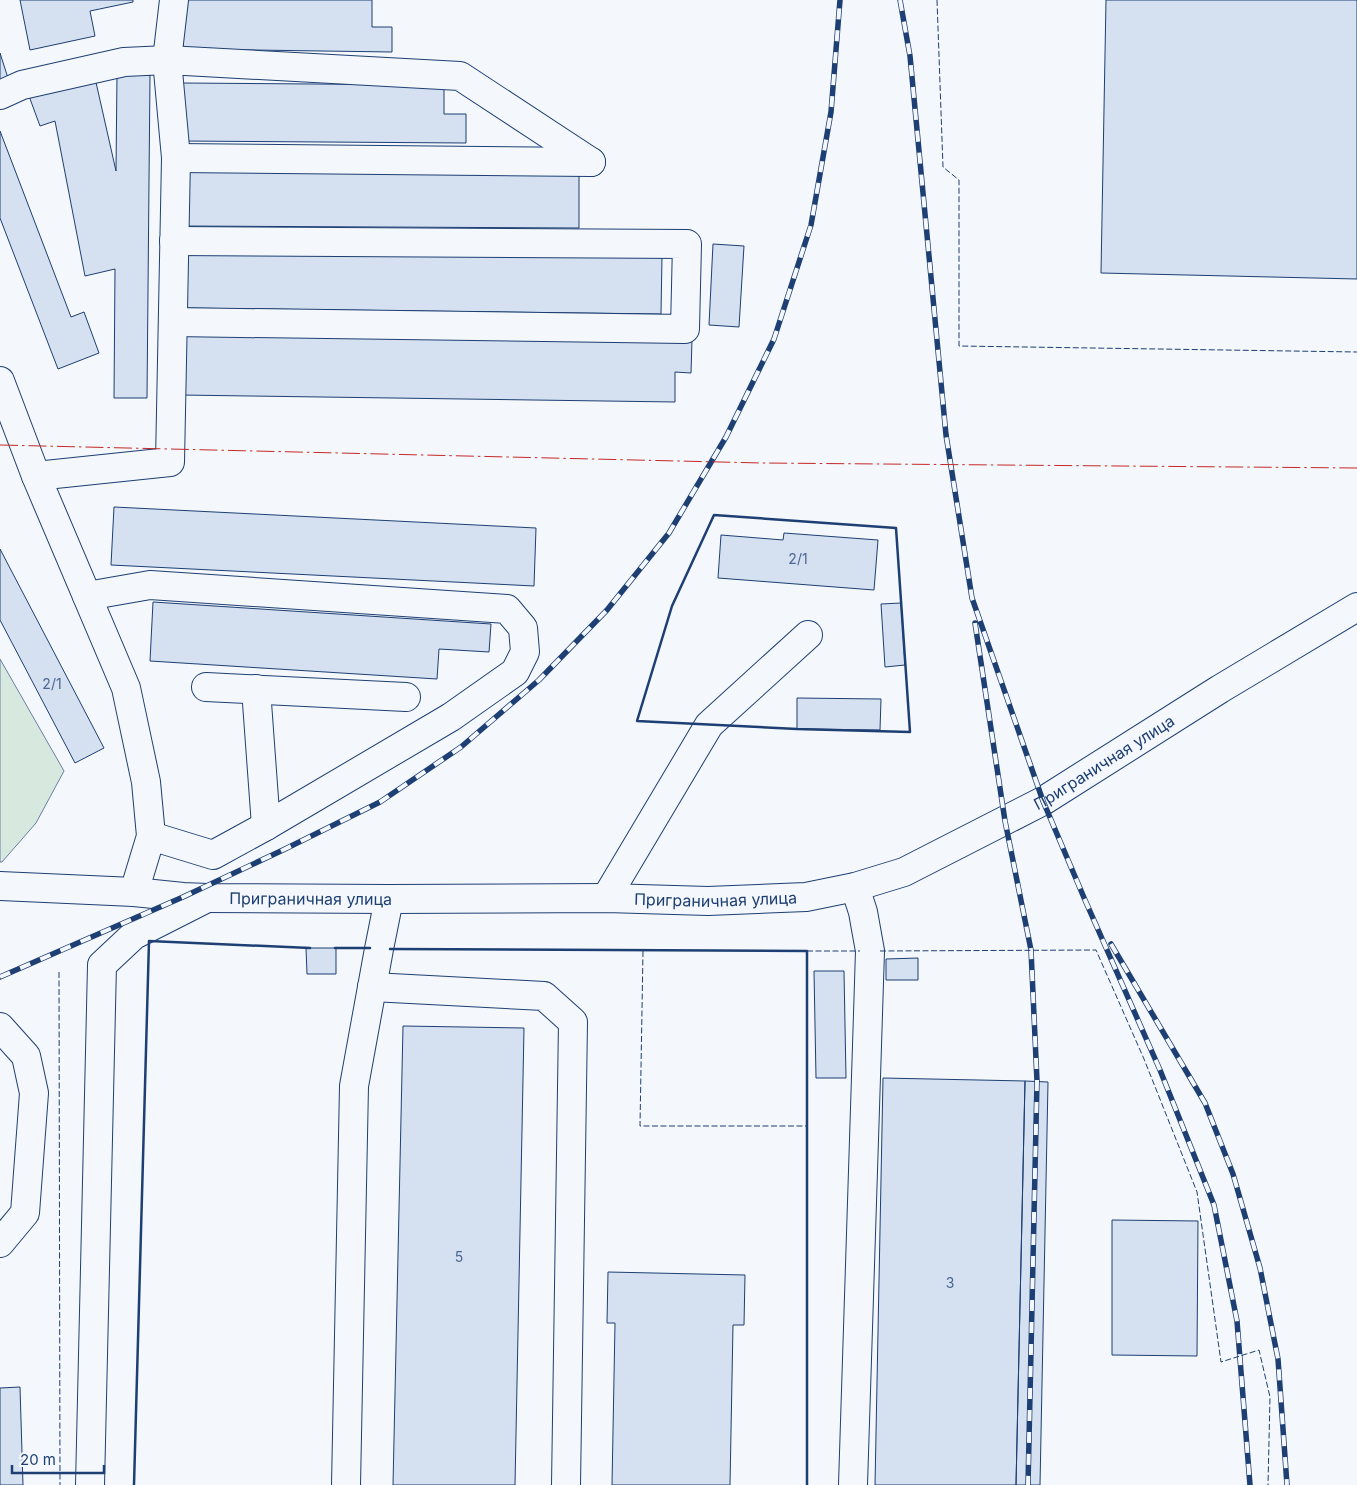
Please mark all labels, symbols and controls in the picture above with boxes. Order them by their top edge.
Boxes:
house number: 2/1 [788,550,808,567]
house number: 2/1 [42,675,62,692]
street label: Приграничная улица [1030,710,1178,814]
street label: Приграничная улица [634,887,797,911]
street label: Приграничная улица [229,888,392,909]
house number: 5 [455,1248,463,1265]
house number: 3 [946,1274,954,1291]
scale bar [12,1442,105,1474]
text: 20 m [20,1450,56,1469]

